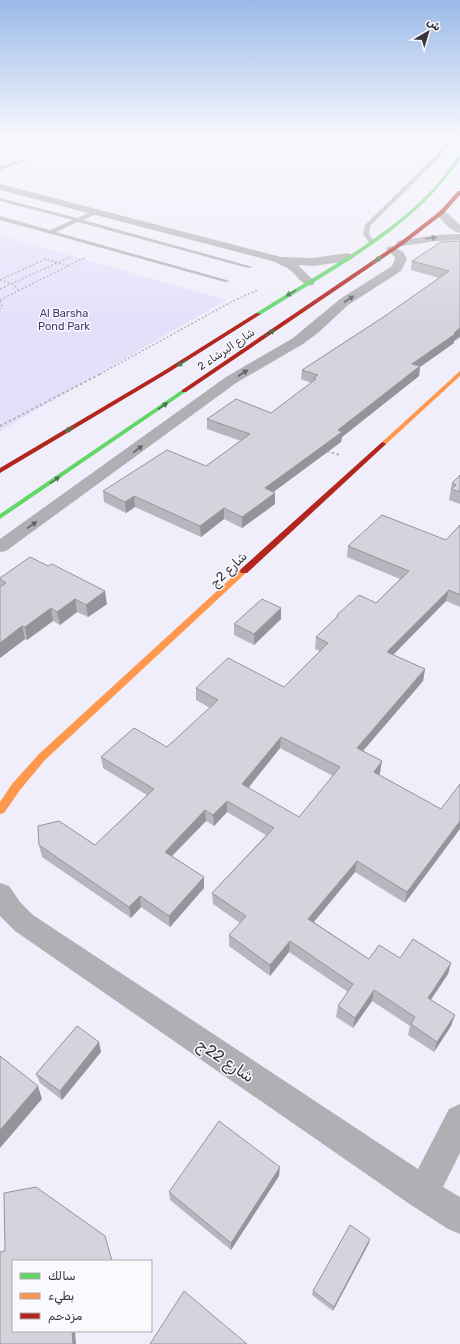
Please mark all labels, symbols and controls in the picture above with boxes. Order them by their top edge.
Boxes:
north arrow [408,12,448,52]
text: ش [424,15,443,34]
one-way arrow [425,235,437,242]
one-way arrow [372,256,383,264]
one-way arrow [285,289,297,296]
one-way arrow [343,295,354,303]
park label: Al Barsha Pond Park [38,307,90,333]
street label: شارع البرشاء 2 [195,326,258,375]
one-way arrow [265,329,276,337]
one-way arrow [176,359,188,366]
one-way arrow [238,369,248,377]
one-way arrow [158,402,168,410]
one-way arrow [64,426,76,433]
one-way arrow [132,445,143,453]
one-way arrow [50,476,61,483]
one-way arrow [26,521,37,529]
street label: شارع 2ج [207,548,251,592]
street label: شارع 22ج [192,1034,258,1088]
legend [12,1260,152,1332]
text: سالك [48,1269,76,1283]
text: بطيء [48,1289,74,1305]
text: مزدحم [48,1309,83,1324]

